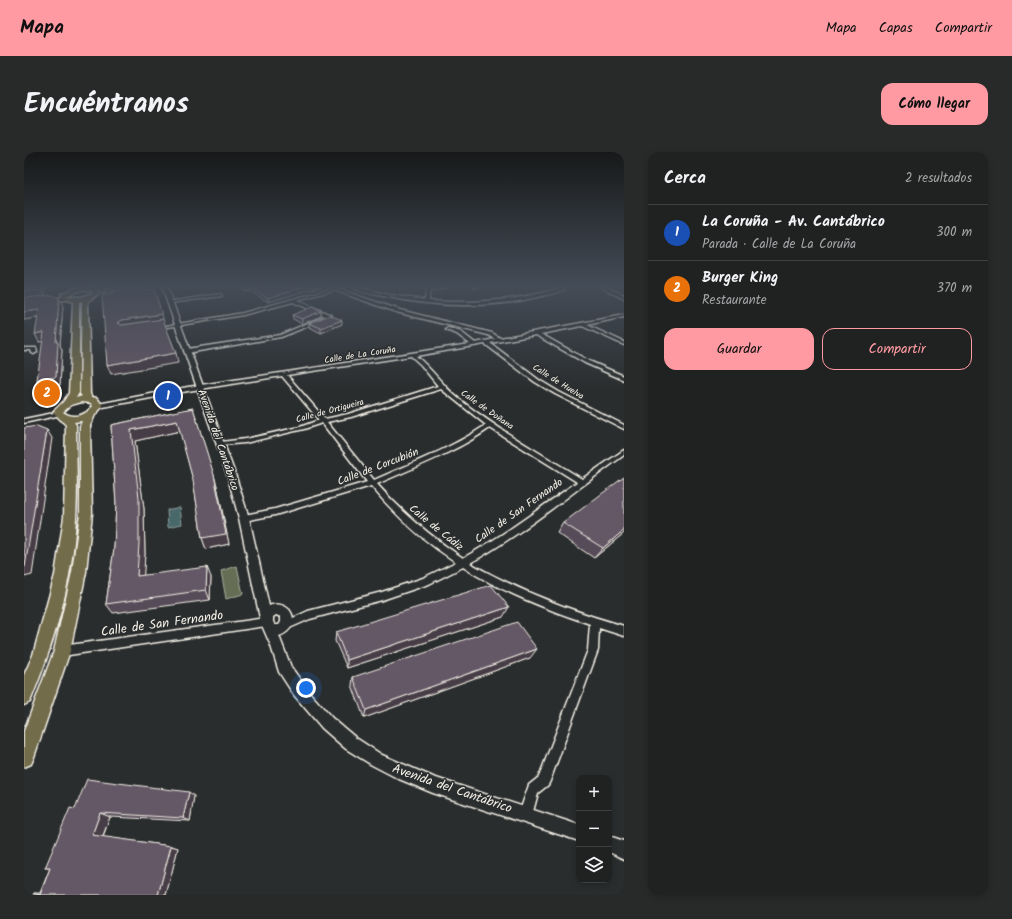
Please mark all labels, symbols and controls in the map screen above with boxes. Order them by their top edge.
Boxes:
text: Mapa [20,13,64,43]
text: Mapa [826,17,857,39]
text: Capas [879,17,913,39]
text: Compartir [935,17,992,39]
text: Encuéntranos [24,82,189,127]
button: Cómo llegar [881,83,988,125]
text: Cerca [664,165,706,192]
text: 2 resultados [905,168,972,189]
text: La Coruña - Av. Cantábrico [702,210,885,234]
text: 1 [675,222,679,243]
text: 300 m [936,222,972,243]
text: Parada · Calle de La Coruña [702,234,856,255]
text: Burger King [702,266,778,290]
text: 2 [673,278,681,299]
text: 370 m [937,278,972,299]
text: Restaurante [702,290,767,311]
button: Guardar [664,328,814,370]
button: Compartir [822,328,972,370]
street label: Calle de La Coruña [323,342,397,368]
street label: Calle de Huelva [529,360,587,404]
pin: 2 [34,378,60,408]
pin: 1 [155,381,181,411]
street label: Calle de Doñana [457,386,517,434]
street label: Avenida del Cantábrico [192,387,244,493]
street label: Calle de Ortigueira [294,395,366,427]
street label: Calle de Corcubión [335,443,421,491]
street label: Calle de San Fernando [471,474,567,548]
street label: Calle de Cádiz [405,500,467,556]
street label: Calle de San Fernando [99,605,225,643]
your location [296,678,316,698]
street label: Avenida del Cantábrico [389,759,515,819]
map controls [576,775,612,883]
button: + [576,775,612,811]
button: − [576,811,612,847]
button: layers [576,847,612,883]

